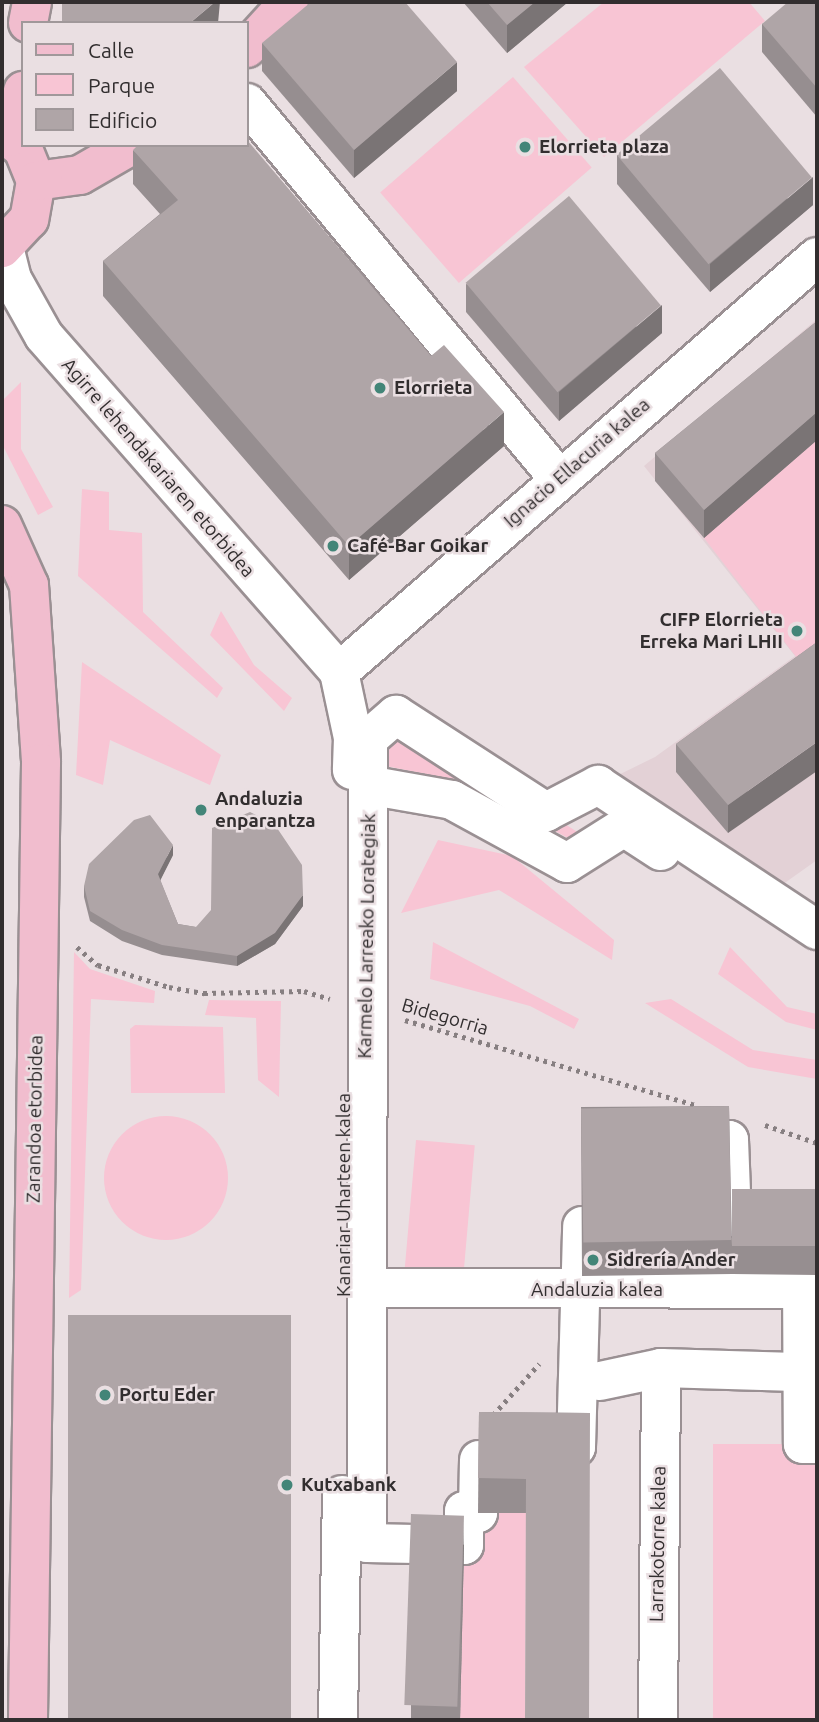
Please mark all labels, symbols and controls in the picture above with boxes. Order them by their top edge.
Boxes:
legend [21,21,248,147]
text: Calle [88,38,134,62]
text: Parque [88,73,155,97]
text: Edificio [88,108,157,132]
place label: Elorrieta plaza [539,136,669,158]
marker: Elorrieta plaza [517,139,533,155]
street label: Agirre lehendakariaren etorbidea [57,354,259,582]
place label: Elorrieta [394,377,473,399]
marker: Elorrieta [372,380,388,396]
street label: Ignacio Ellacuria kalea [499,393,655,533]
place label: Café-Bar Goikar [347,535,488,557]
marker: Café-Bar Goikar [325,538,341,554]
place label: CIFP Elorrieta Erreka Mari LHII [639,609,783,653]
marker: CIFP Elorrieta Erreka Mari LHII [789,623,805,639]
place label: Andaluzia enparantza [215,788,315,832]
marker: Andaluzia enparantza [193,802,209,818]
street label: Karmelo Larreako Lorategiak [353,813,381,1059]
street label: Bidegorria [399,994,491,1040]
street label: Zarandoa etorbidea [22,1035,48,1203]
street label: Kanariar Uharteen kalea [333,1093,355,1297]
place label: Sidrería Ander [607,1249,736,1271]
marker: Sidrería Ander [585,1252,601,1268]
street label: Andaluzia kalea [531,1279,663,1301]
place label: Portu Eder [119,1384,215,1406]
marker: Portu Eder [97,1387,113,1403]
street label: Larrakotorre kalea [645,1466,671,1622]
place label: Kutxabank [301,1474,397,1496]
marker: Kutxabank [279,1477,295,1493]

